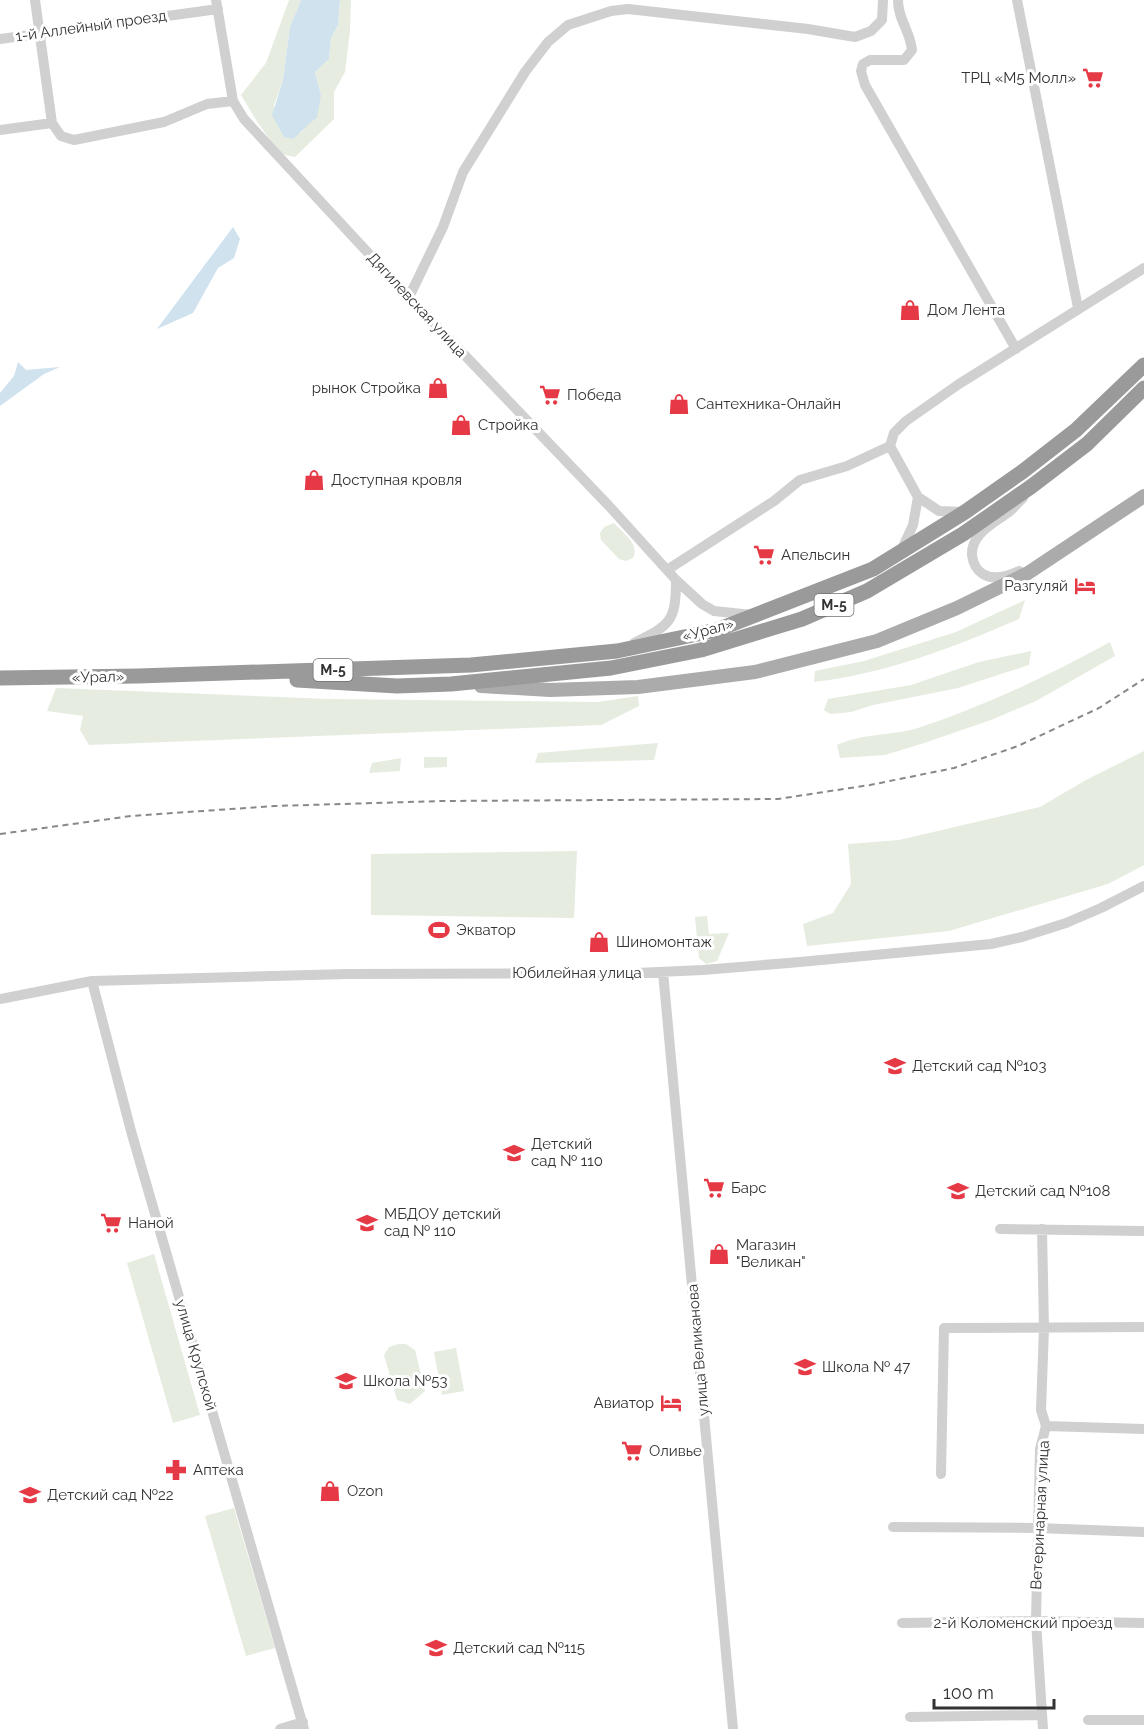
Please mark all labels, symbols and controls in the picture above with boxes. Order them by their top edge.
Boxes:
street label: 1-й Аллейный проезд [14,6,168,46]
supermarket icon: ТРЦ «М5 Молл» [1081,66,1105,90]
place label: ТРЦ «М5 Молл» [961,69,1076,87]
street label: Дягилевская улица [364,249,470,361]
shop icon: Дом Лента [898,298,922,322]
place label: Дом Лента [927,301,1005,319]
shop icon: рынок Стройка [426,376,450,400]
place label: рынок Стройка [312,379,421,397]
supermarket icon: Победа [538,383,562,407]
place label: Победа [567,386,621,404]
shop icon: Сантехника-Онлайн [667,392,691,416]
place label: Сантехника-Онлайн [696,395,841,413]
shop icon: Стройка [449,413,473,437]
place label: Стройка [478,416,538,434]
shop icon: Доступная кровля [302,468,326,492]
place label: Доступная кровля [331,471,462,489]
supermarket icon: Апельсин [752,543,776,567]
place label: Апельсин [781,546,850,564]
hotel icon: Разгуляй [1073,574,1097,598]
place label: Разгуляй [1004,577,1068,595]
road number: М-5 [814,594,854,616]
street label: «Урал» [680,615,736,645]
road number: М-5 [314,659,352,681]
street label: «Урал» [72,668,124,686]
sports icon: Экватор [427,918,451,942]
place label: Экватор [456,921,516,939]
shop icon: Шиномонтаж [587,930,611,954]
place label: Шиномонтаж [616,933,712,951]
street label: Юбилейная улица [512,964,642,982]
school or university icon: Детский сад №103 [883,1054,907,1078]
place label: Детский сад №103 [912,1057,1047,1075]
place label: Детский сад № 110 [531,1135,603,1170]
school or university icon: Детский сад № 110 [502,1141,526,1165]
supermarket icon: Барс [702,1176,726,1200]
place label: Барс [731,1179,766,1197]
school or university icon: Детский сад №108 [946,1179,970,1203]
place label: Детский сад №108 [975,1182,1111,1200]
place label: МБДОУ детский сад № 110 [384,1205,501,1240]
supermarket icon: Наной [99,1211,123,1235]
school or university icon: МБДОУ детский сад № 110 [355,1211,379,1235]
place label: Наной [128,1214,174,1232]
place label: Магазин "Великан" [736,1236,806,1271]
shop icon: Магазин "Великан" [707,1242,731,1266]
street label: улица Великанова [683,1283,713,1417]
street label: улица Крупской [172,1297,220,1413]
school or university icon: Школа № 47 [793,1355,817,1379]
place label: Школа № 47 [822,1358,910,1376]
school or university icon: Школа №53 [334,1369,358,1393]
place label: Школа №53 [363,1372,447,1390]
hotel icon: Авиатор [659,1391,683,1415]
place label: Авиатор [594,1394,654,1412]
supermarket icon: Оливье [620,1439,644,1463]
street label: Ветеринарная улица [1027,1440,1053,1590]
place label: Оливье [649,1442,702,1460]
pharmacy icon: Аптека [164,1458,188,1482]
place label: Аптека [193,1461,244,1479]
shop icon: Ozon [318,1479,342,1503]
place label: Ozon [347,1482,383,1500]
school or university icon: Детский сад №22 [18,1483,42,1507]
place label: Детский сад №22 [47,1486,174,1504]
street label: 2-й Коломенский проезд [933,1614,1113,1632]
school or university icon: Детский сад №115 [424,1636,448,1660]
place label: Детский сад №115 [453,1639,585,1657]
scale bar [934,1672,1054,1710]
text: 100 m [943,1682,994,1703]

